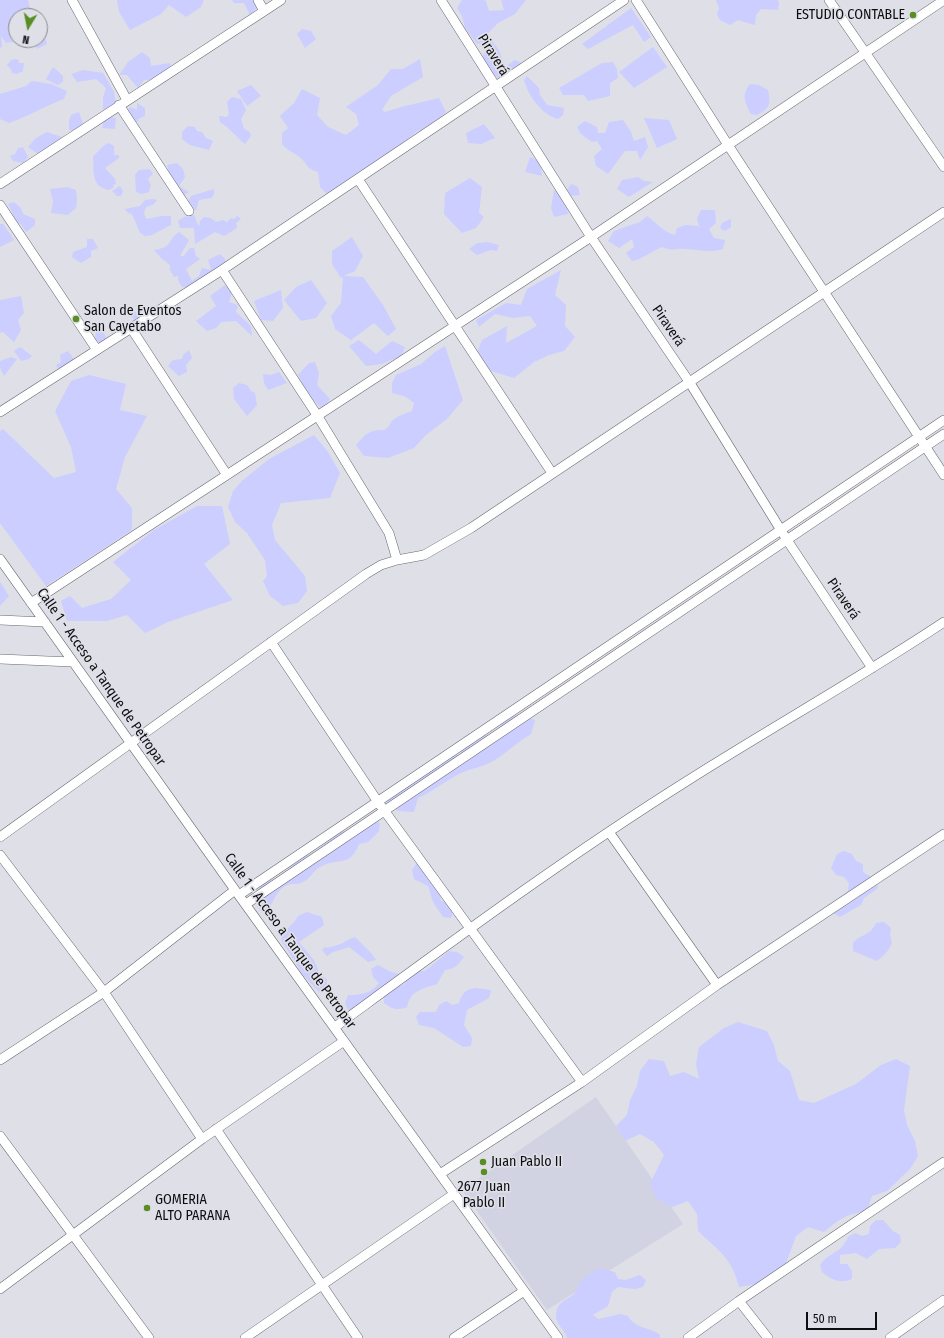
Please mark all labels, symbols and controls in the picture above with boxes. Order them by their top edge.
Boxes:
place label: ESTUDIO CONTABLE [796,7,905,23]
north arrow [8,8,48,48]
marker: ESTUDIO CONTABLE [908,10,918,20]
street label: Piraverá [474,31,512,79]
text: N [22,32,30,46]
street label: Piraverá [648,302,688,350]
place label: Salon de Eventos San Cayetabo [84,303,181,336]
marker: Salon de Eventos San Cayetabo [71,314,81,324]
street label: Piraverá [823,575,863,623]
street label: Calle 1 - Acceso a Tanque de Petropar [33,585,169,769]
street label: Calle 1 - Acceso a Tanque de Petropar [221,850,359,1032]
place label: Juan Pablo II [491,1154,562,1170]
marker: Juan Pablo II [478,1157,488,1167]
marker: 2677 Juan Pablo II [479,1167,489,1177]
place label: 2677 Juan Pablo II [458,1179,510,1212]
place label: GOMERIA ALTO PARANA [155,1192,230,1224]
marker: GOMERIA ALTO PARANA [142,1203,152,1213]
scale bar [808,1304,879,1330]
text: 50 m [813,1312,837,1326]

